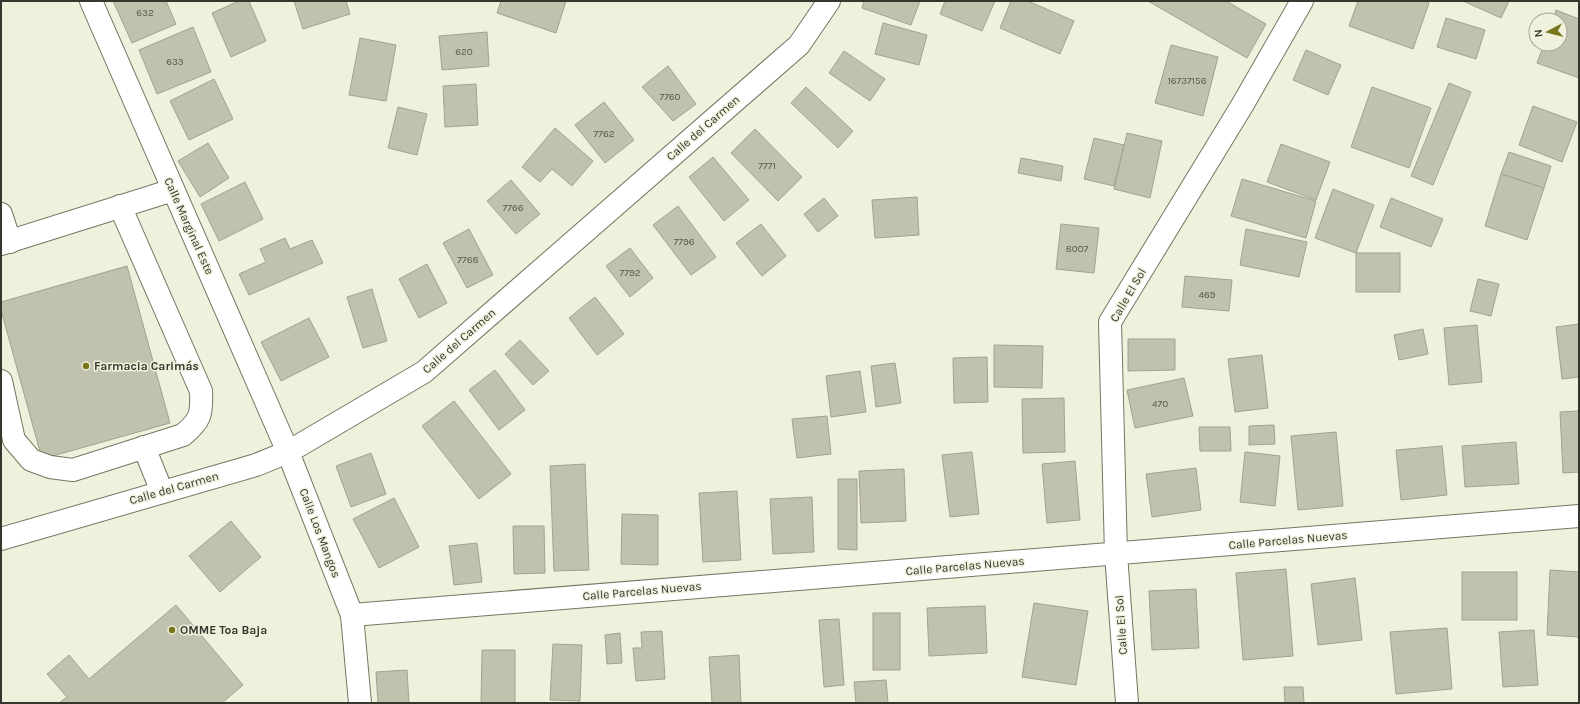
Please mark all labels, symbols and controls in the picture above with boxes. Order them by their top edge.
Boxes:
house number: 632 [136,7,154,19]
north arrow [1528,12,1568,52]
text: N [1532,28,1546,38]
house number: 620 [455,46,473,58]
house number: 633 [166,56,184,68]
house number: 16737156 [1167,75,1207,87]
house number: 7760 [659,91,681,103]
street label: Calle del Carmen [664,93,742,163]
house number: 7762 [594,128,615,140]
house number: 7771 [758,160,776,172]
street label: Calle Marginal Este [161,175,217,277]
house number: 7766 [503,202,524,214]
house number: 7796 [674,236,695,248]
house number: 8007 [1066,243,1089,255]
house number: 7768 [457,254,479,266]
street label: Calle El Sol [1107,266,1149,324]
house number: 7792 [620,267,641,279]
house number: 469 [1198,289,1216,301]
street label: Calle del Carmen [420,306,498,376]
place label: Farmacia Carimás [94,359,199,373]
marker: Farmacia Carimás [81,361,91,371]
house number: 470 [1152,398,1168,410]
street label: Calle del Carmen [128,469,220,507]
street label: Calle Los Mangos [297,486,343,580]
street label: Calle Parcelas Nuevas [1228,528,1348,552]
street label: Calle Parcelas Nuevas [905,554,1025,578]
street label: Calle Parcelas Nuevas [582,579,702,603]
street label: Calle El Sol [1112,595,1130,655]
place label: OMME Toa Baja [180,623,267,637]
marker: OMME Toa Baja [167,625,177,635]

